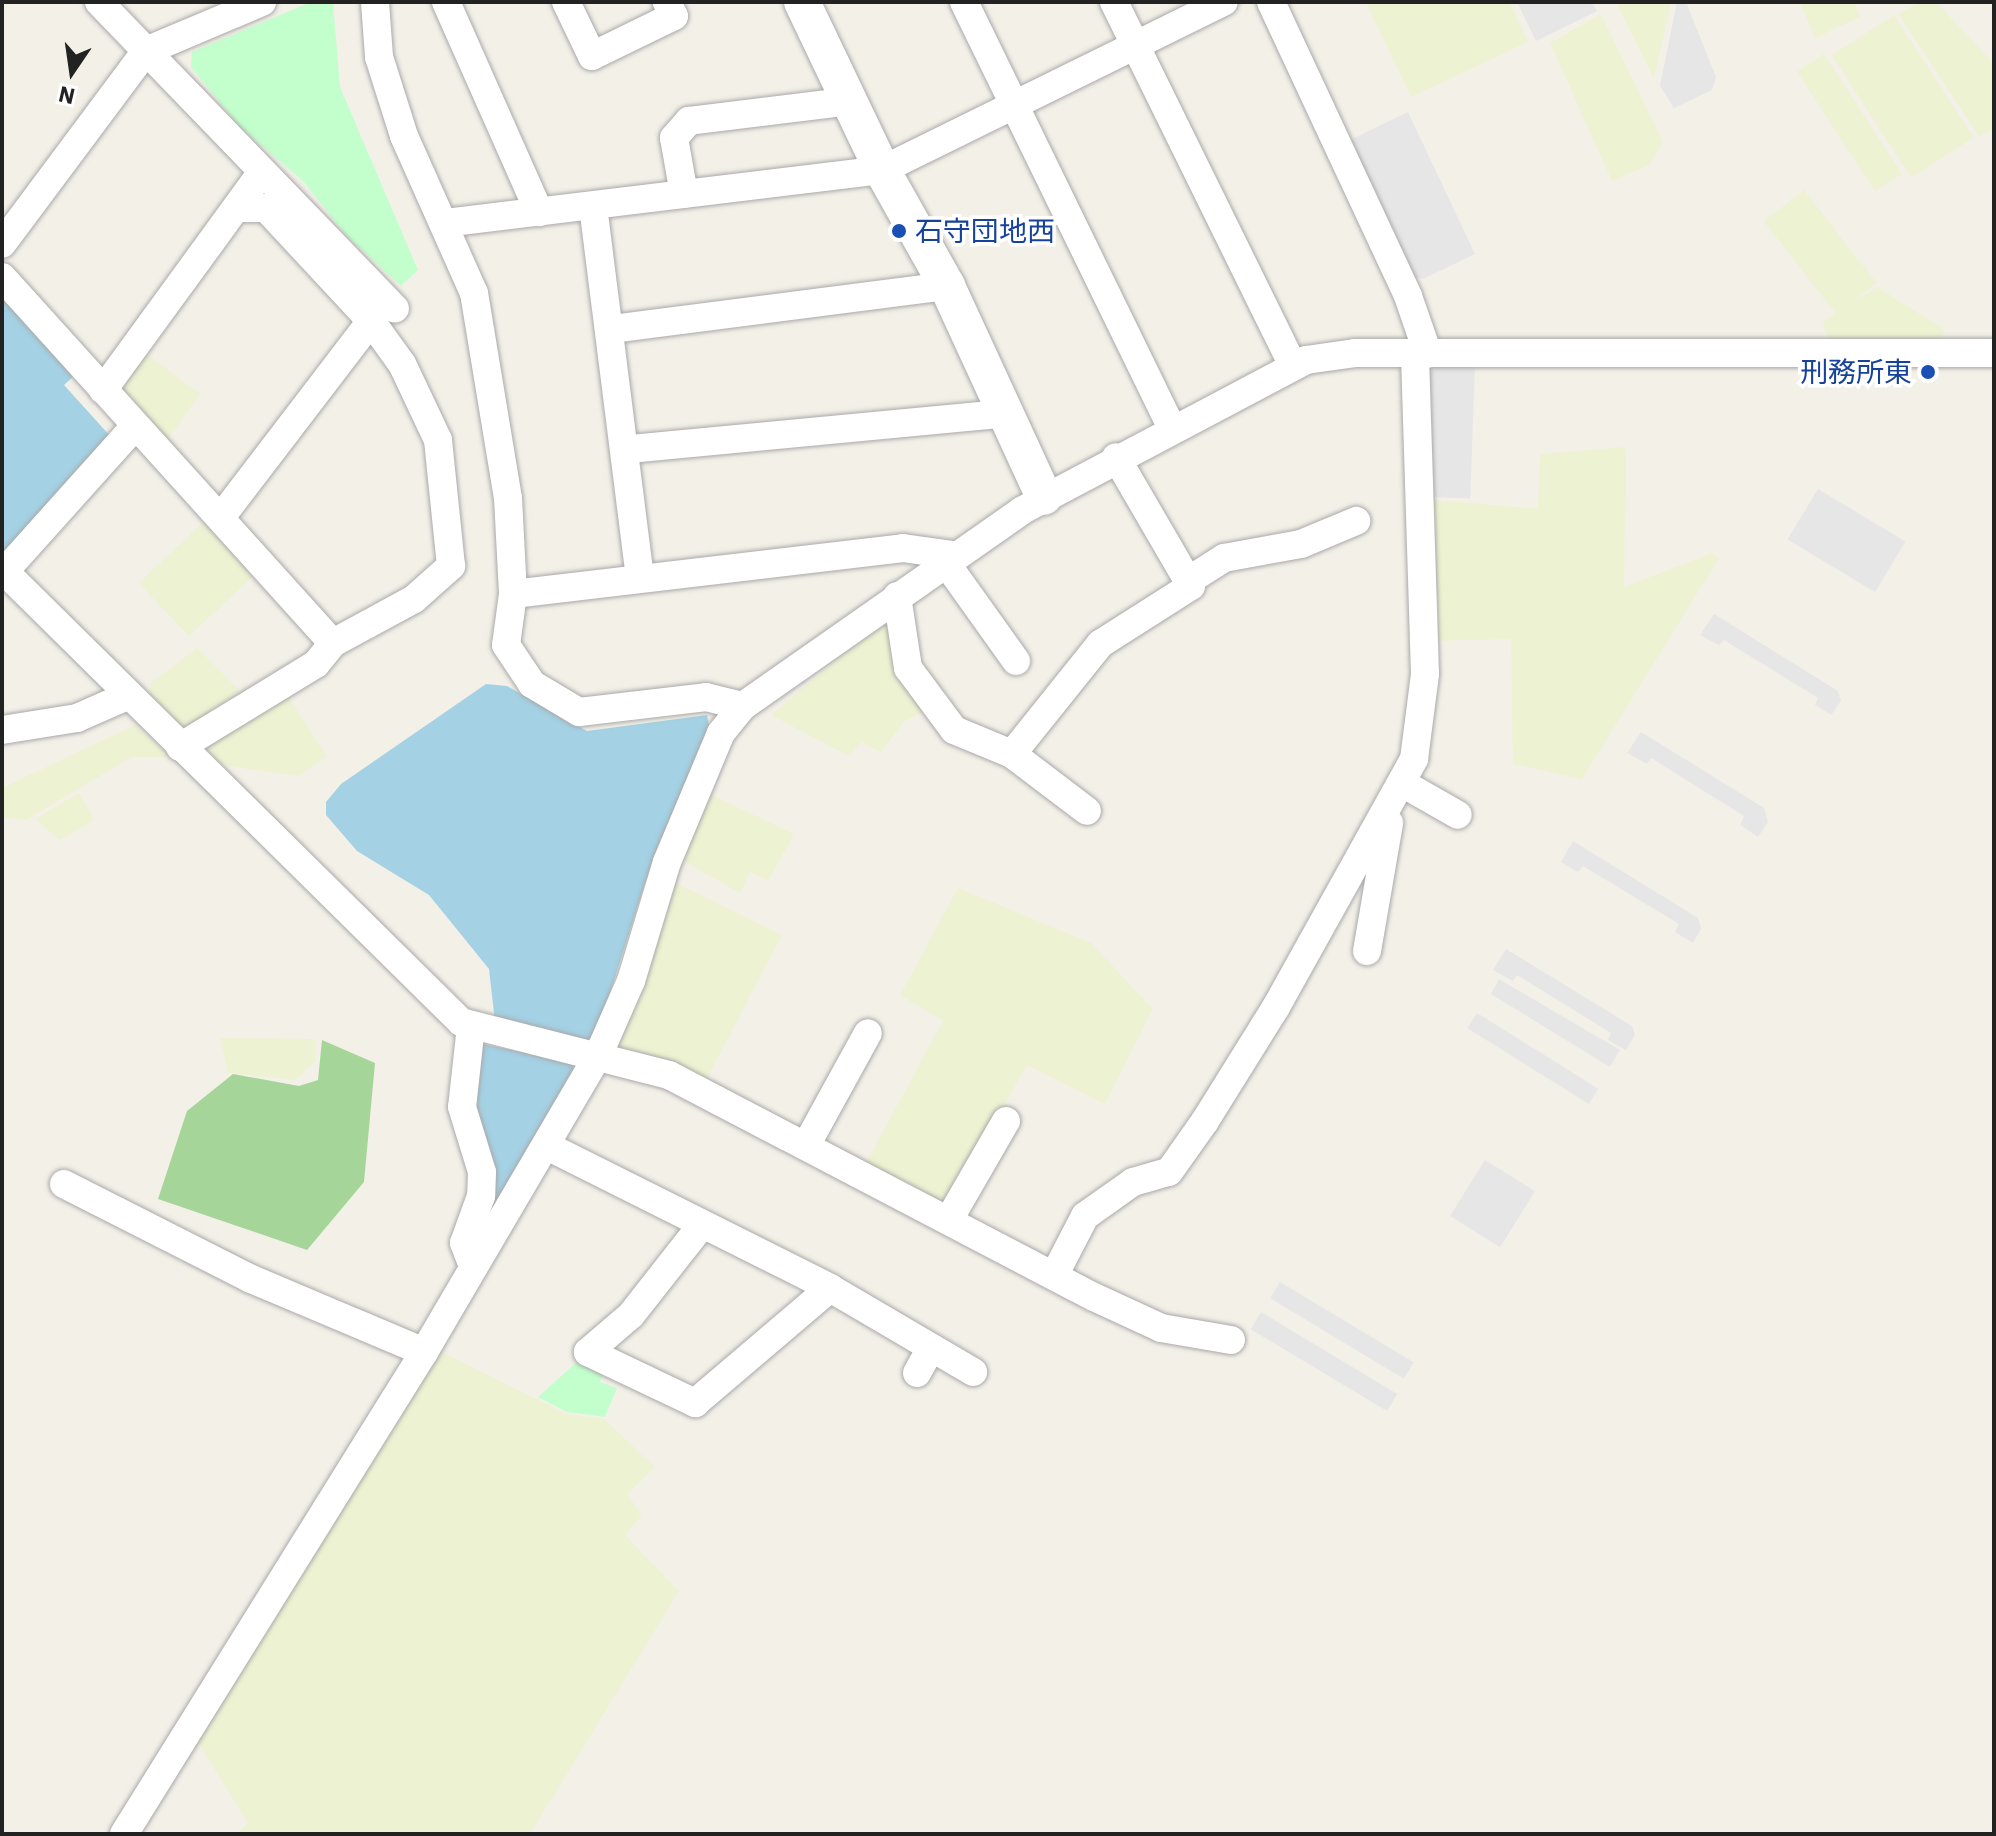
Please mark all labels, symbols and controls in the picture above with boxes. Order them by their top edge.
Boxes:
north arrow [32,32,112,112]
text: N [55,80,78,112]
place label: 石守団地西 [915,214,1055,248]
marker: 石守団地西 [890,222,908,240]
place label: 刑務所東 [1800,355,1912,389]
marker: 刑務所東 [1919,363,1937,381]

